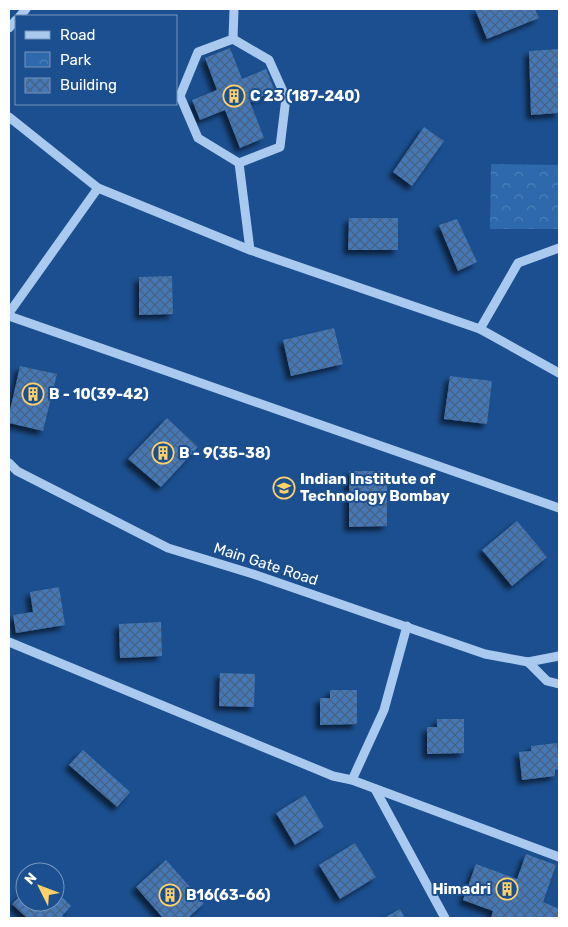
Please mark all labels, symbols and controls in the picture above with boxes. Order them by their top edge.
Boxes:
legend [15,15,178,105]
text: Road [60,26,96,44]
text: Park [60,51,91,69]
text: Building [60,76,117,94]
building icon: C 23 (187-240) [222,84,246,108]
place label: C 23 (187-240) [250,87,360,105]
building icon: B - 10(39-42) [21,382,45,406]
place label: B - 10(39-42) [49,385,149,403]
building icon: B - 9(35-38) [151,441,175,465]
place label: B - 9(35-38) [179,444,271,462]
place label: Indian Institute of Technology Bombay [300,470,450,505]
school or university icon: Indian Institute of Technology Bombay [272,476,296,500]
street label: Main Gate Road [212,539,320,589]
north arrow [15,862,65,912]
text: N [21,869,40,888]
building icon: Himadri [495,877,519,901]
place label: Himadri [432,880,491,898]
building icon: B16(63-66) [158,883,182,907]
place label: B16(63-66) [186,886,271,904]

